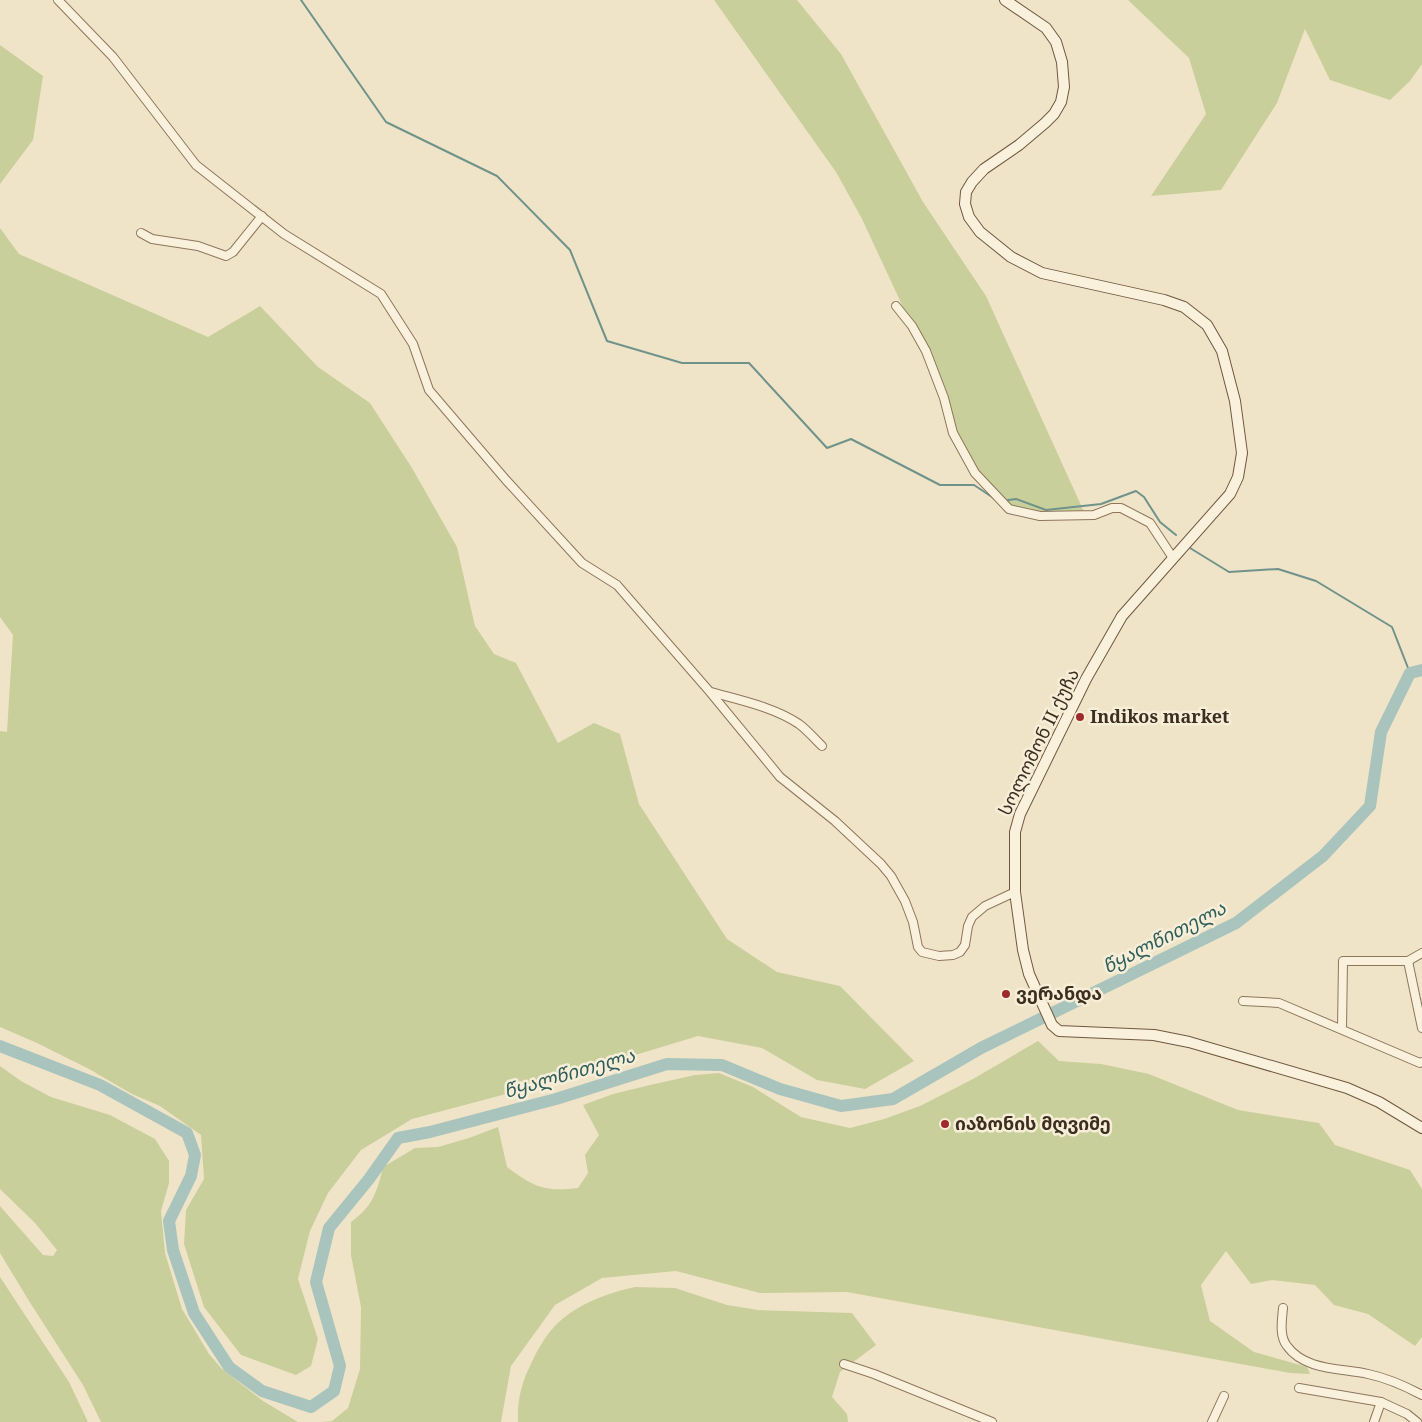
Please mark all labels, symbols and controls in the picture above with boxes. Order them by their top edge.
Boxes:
street label: სოლომონ II ქუჩა [992,664,1084,819]
place label: Indikos market [1090,704,1229,728]
marker: Indikos market [1074,711,1086,723]
water label: წყალწითელა [1098,894,1231,979]
place label: ვერანდა [1016,981,1102,1005]
marker: ვერანდა [1000,988,1012,1000]
water label: წყალწითელა [500,1042,638,1104]
place label: იაზონის მღვიმე [955,1111,1111,1135]
marker: იაზონის მღვიმე [939,1118,951,1130]

